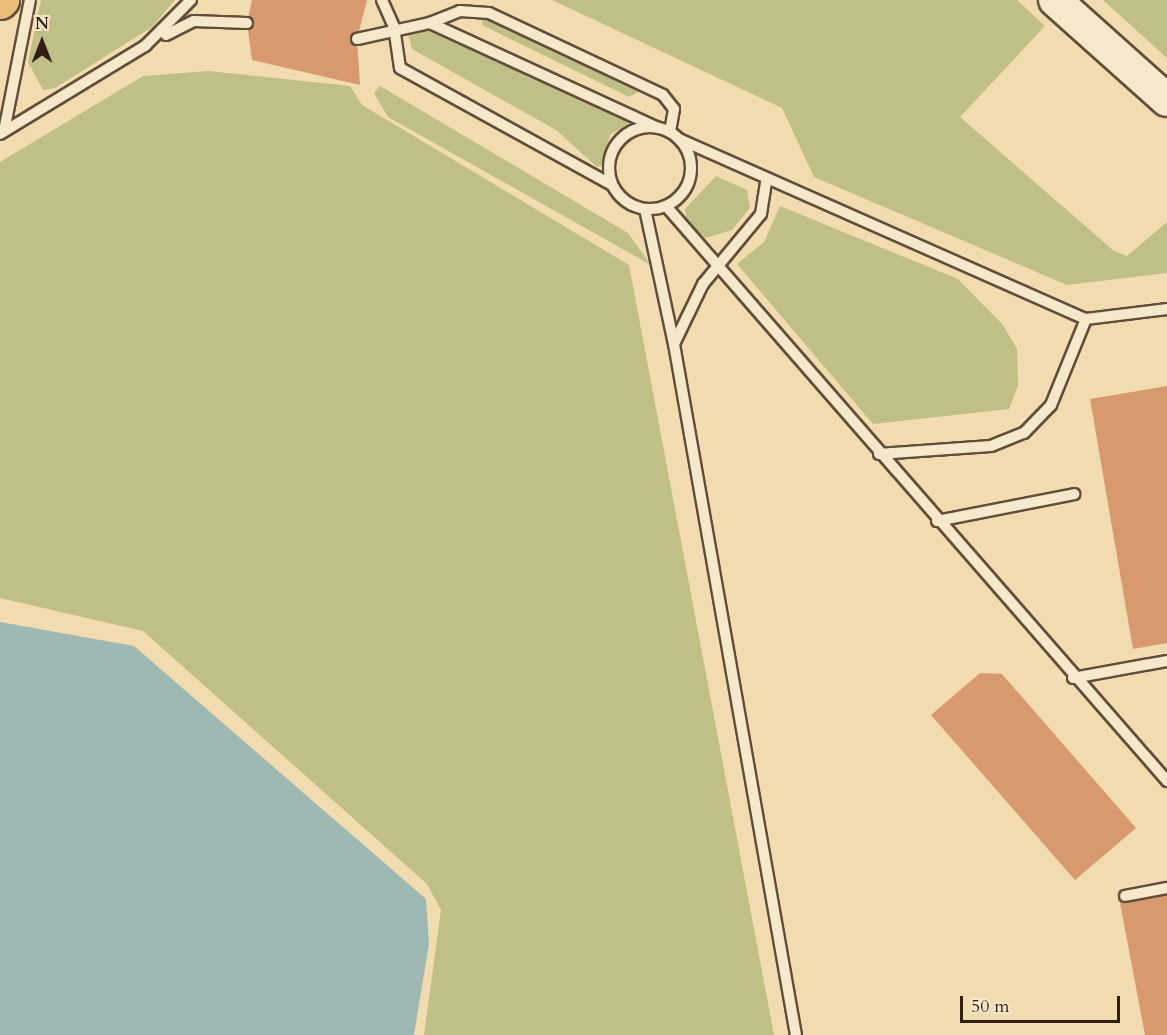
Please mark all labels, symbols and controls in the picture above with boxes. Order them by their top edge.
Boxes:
north arrow [12,12,72,72]
text: N [35,13,49,35]
scale bar [963,984,1124,1022]
text: 50 m [971,994,1010,1019]

